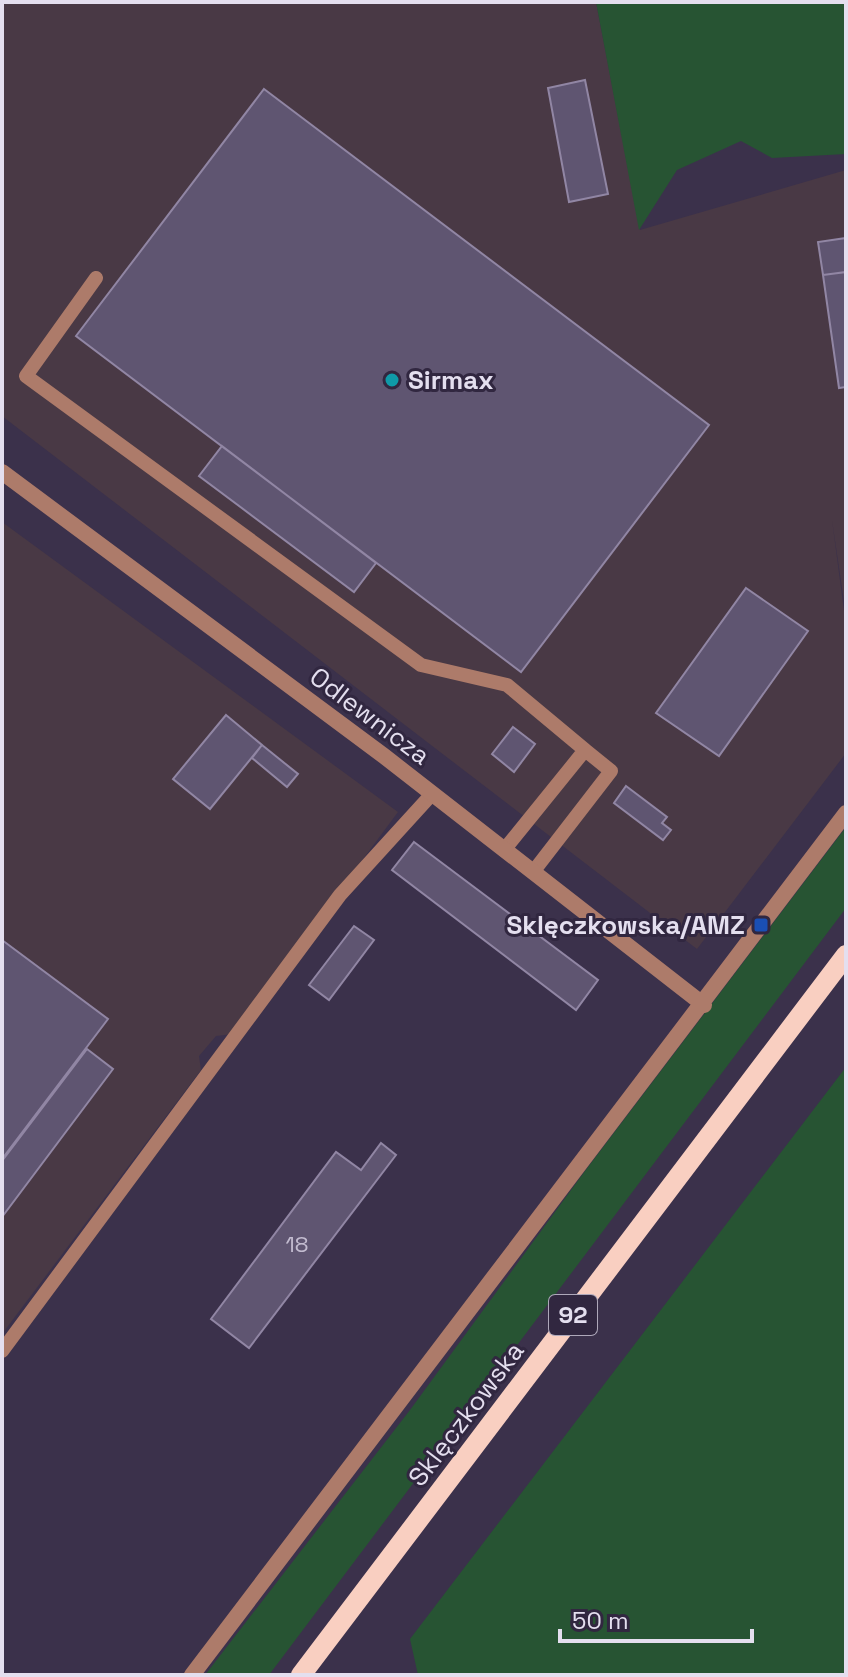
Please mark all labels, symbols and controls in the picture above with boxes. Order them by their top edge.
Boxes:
place label: Sirmax [408,363,494,397]
marker: Sirmax [383,371,401,389]
street label: Odlewnicza [303,660,437,772]
place label: Sklęczkowska/AMZ [507,908,745,942]
marker: Sklęczkowska/AMZ [752,916,770,934]
house number: 18 [286,1230,308,1258]
road number: 92 [549,1295,597,1335]
street label: Sklęczkowska [401,1335,531,1493]
scale bar [560,1593,752,1643]
text: 50 m [572,1605,629,1636]

